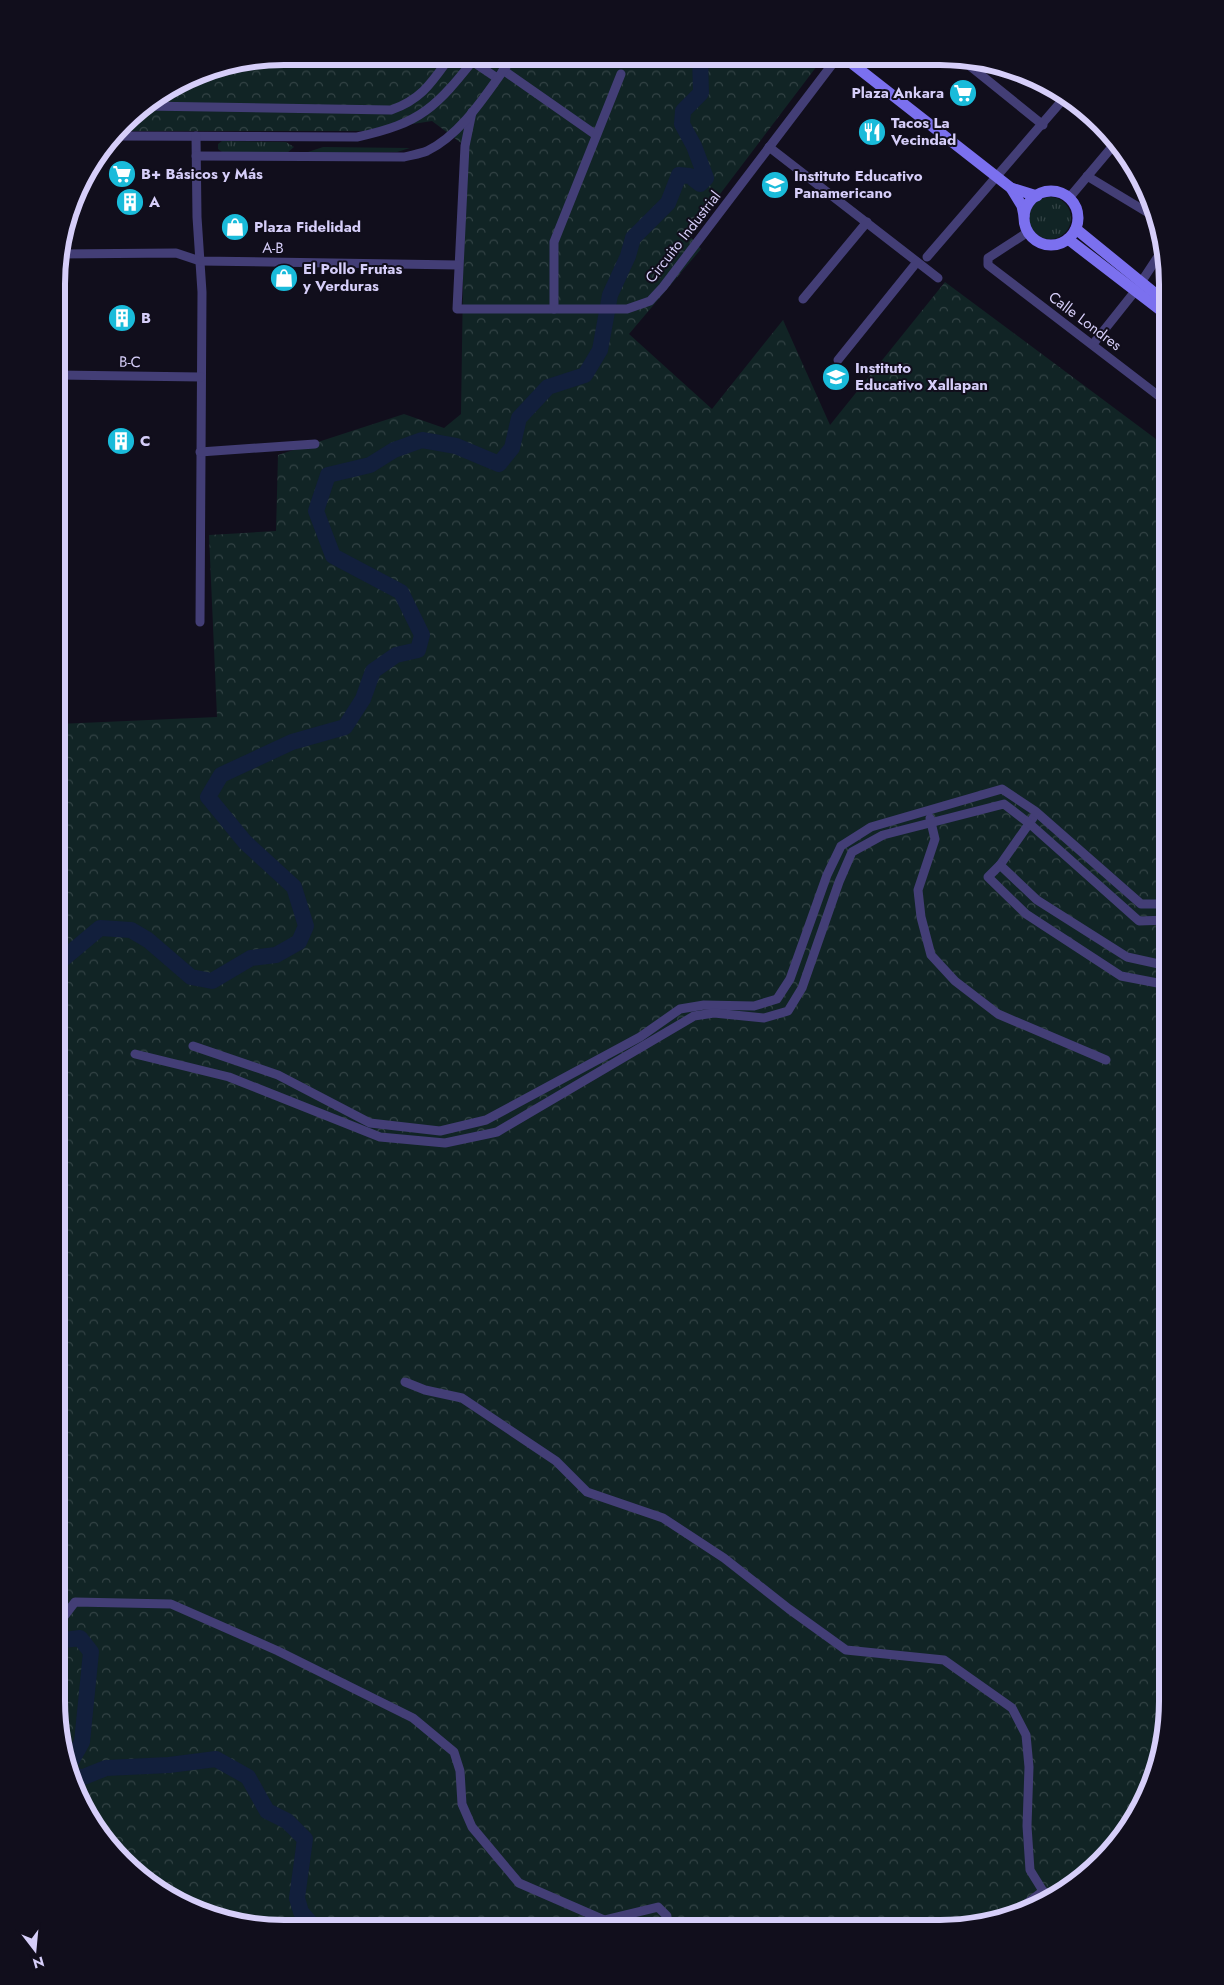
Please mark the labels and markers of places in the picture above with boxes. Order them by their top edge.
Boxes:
supermarket icon: Plaza Ankara [948,78,978,108]
place label: Plaza Ankara [851,82,944,104]
place label: Tacos La Vecindad [890,112,956,151]
restaurant icon: Tacos La Vecindad [857,117,887,147]
supermarket icon: B+ Básicos y Más [107,159,137,189]
place label: B+ Básicos y Más [141,163,263,185]
place label: Instituto Educativo Panamericano [794,165,923,204]
school or university icon: Instituto Educativo Panamericano [760,170,790,200]
building icon: A [115,187,145,217]
place label: A [148,191,161,213]
shop icon: Plaza Fidelidad [220,212,250,242]
place label: Plaza Fidelidad [254,216,361,238]
place label: El Pollo Frutas y Verduras [302,258,402,297]
shop icon: El Pollo Frutas y Verduras [269,263,299,293]
building icon: B [107,303,137,333]
place label: B [141,307,151,329]
place label: Instituto Educativo Xallapan [855,357,988,396]
school or university icon: Instituto Educativo Xallapan [821,362,851,392]
building icon: C [106,426,136,456]
place label: C [140,430,151,452]

